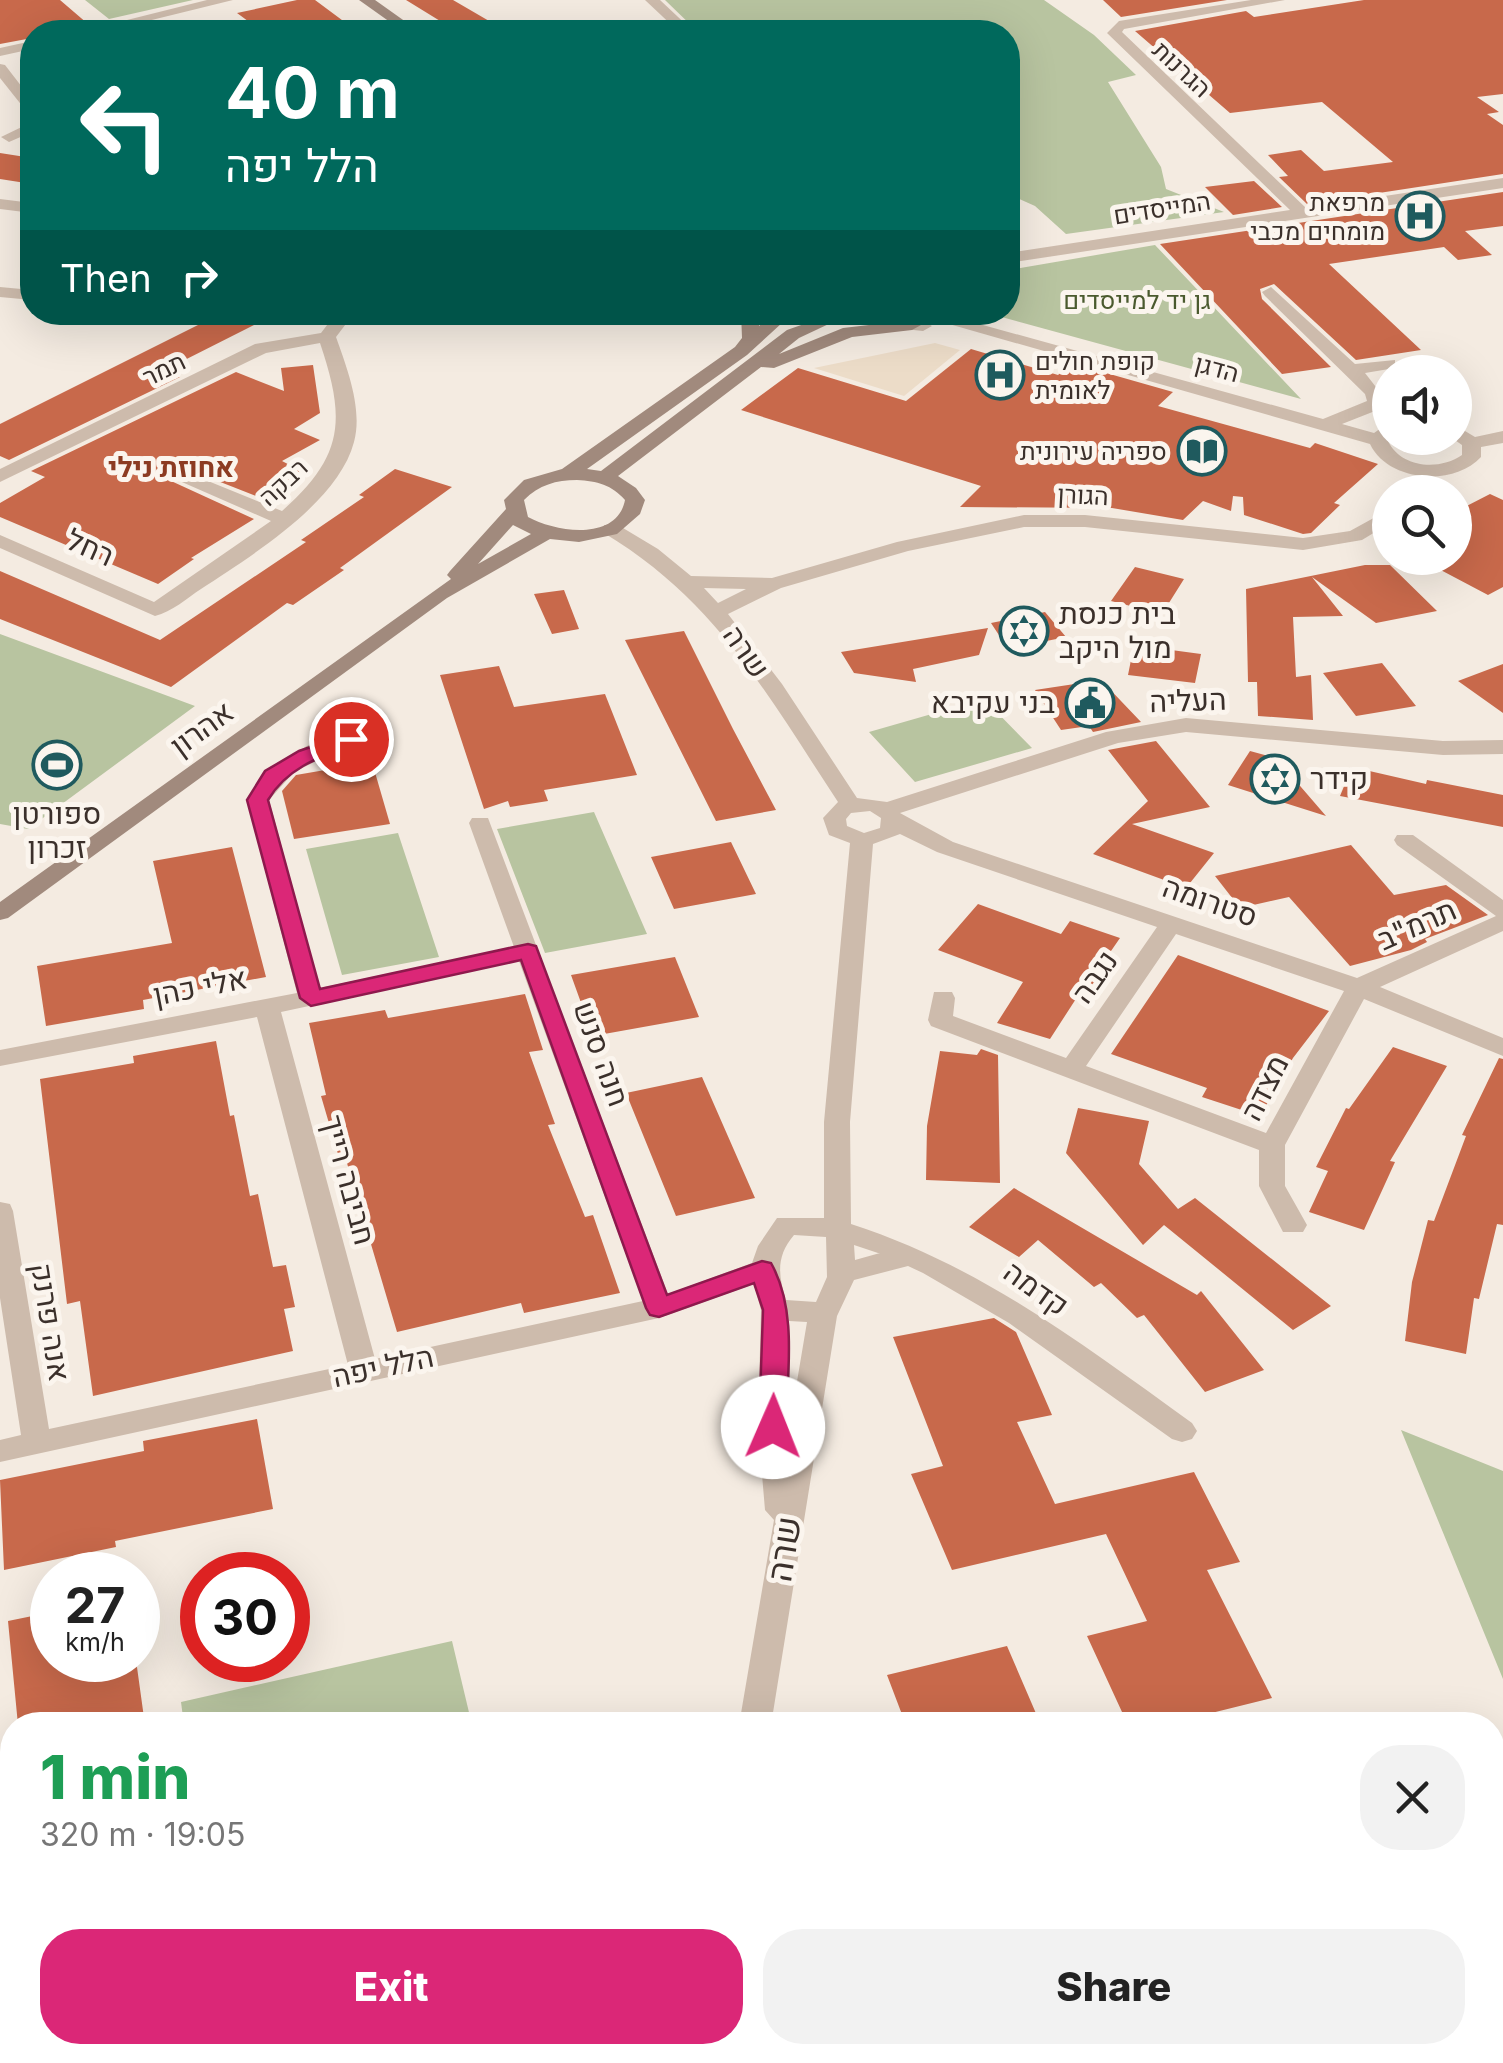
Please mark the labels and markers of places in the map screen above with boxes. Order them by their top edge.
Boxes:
place label: מרפאת מומחים מכבי [1250,187,1385,246]
hospital icon: מרפאת מומחים מכבי [1394,190,1446,242]
place label: קופת חולים לאומית [1035,346,1155,405]
hospital icon: קופת חולים לאומית [974,349,1026,401]
library icon: ספריה עירונית [1176,425,1228,477]
place label: ספריה עירונית [1020,436,1167,466]
place label: בית כנסת מול היקב [1059,595,1176,665]
synagogue icon: בית כנסת מול היקב [998,605,1050,657]
public building icon: בני עקיבא [1064,677,1116,729]
place label: בני עקיבא [931,684,1055,720]
pin [309,697,394,782]
sports icon: ספורטן זכרון [31,739,83,791]
synagogue icon: קידר [1249,753,1301,805]
place label: קידר [1310,760,1368,796]
place label: ספורטן זכרון [13,795,101,865]

